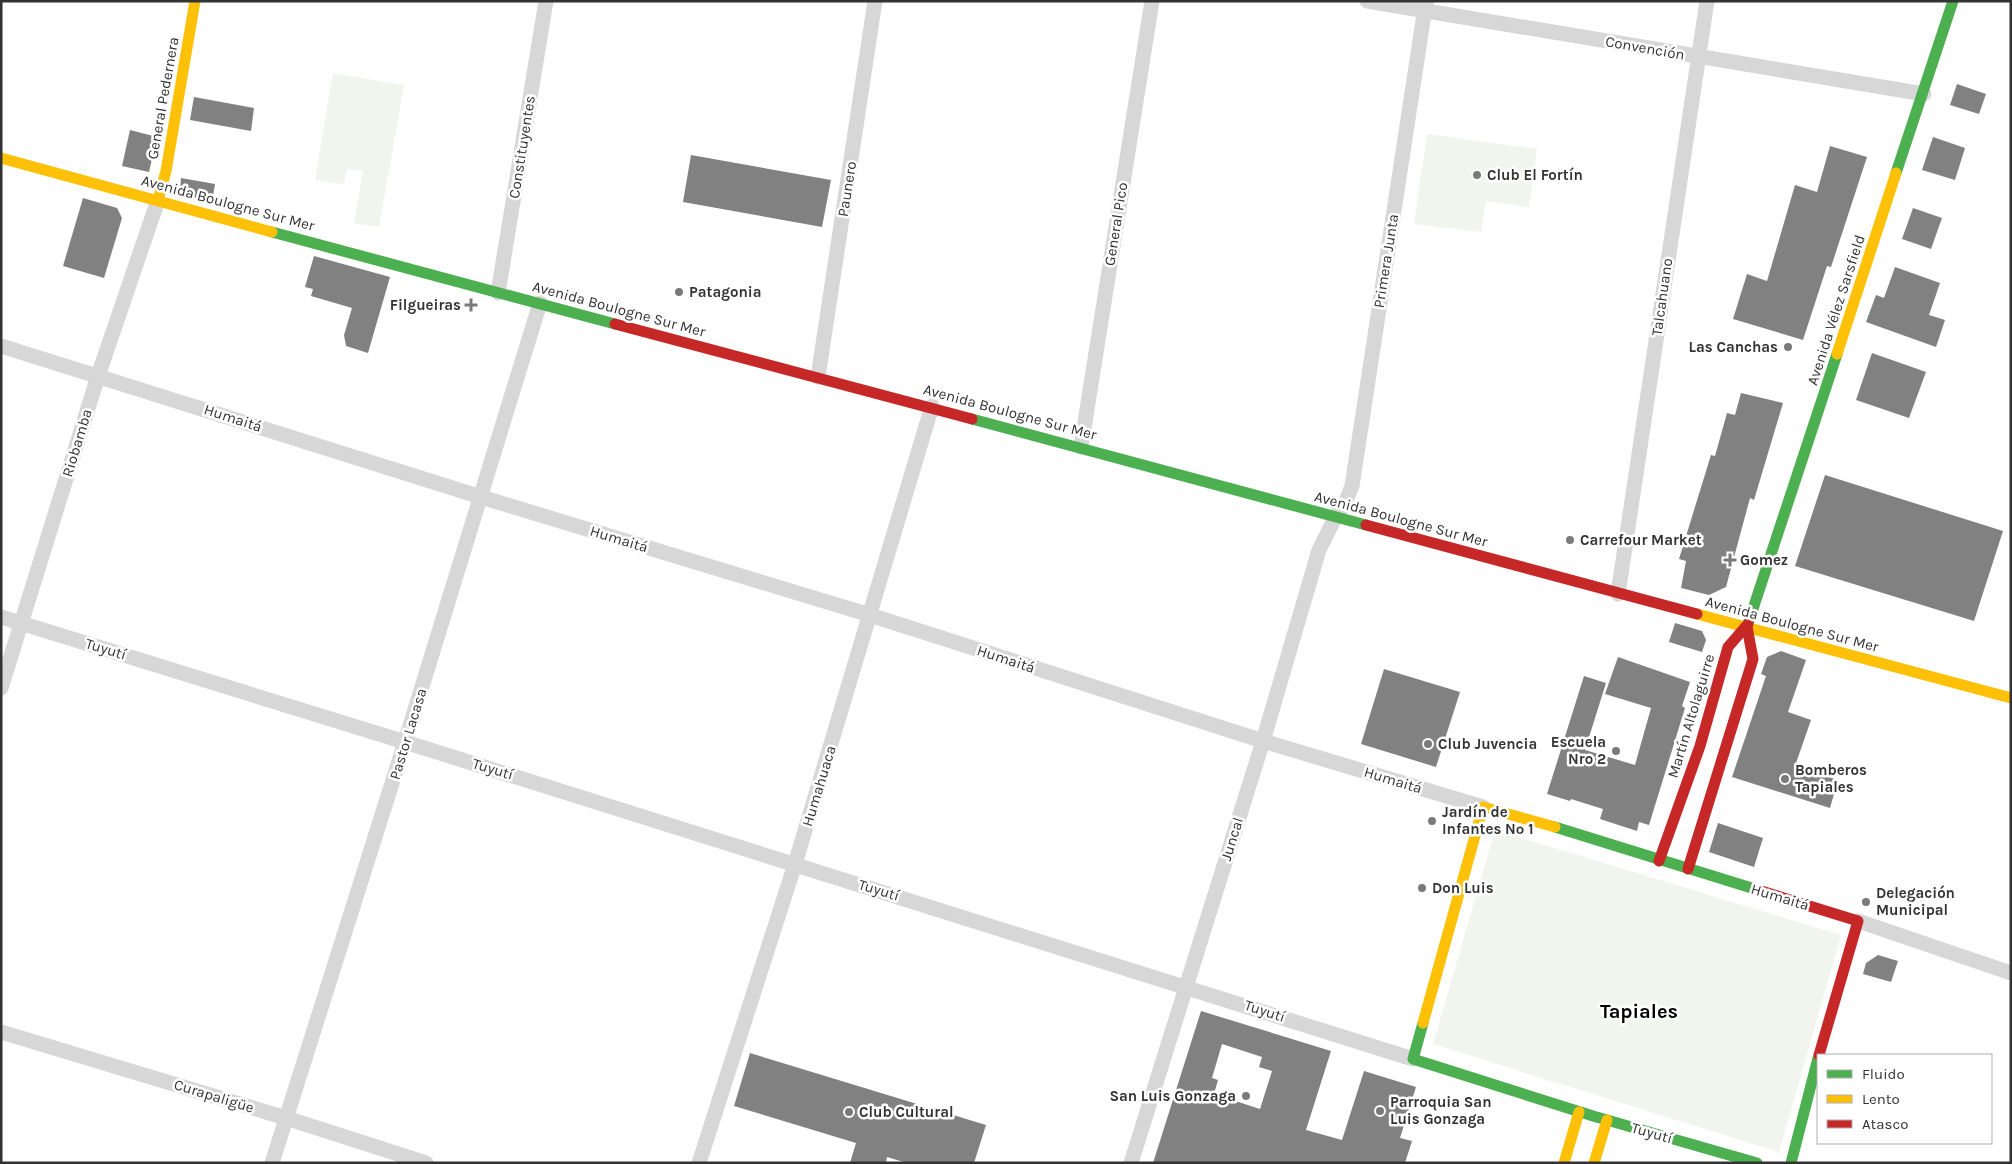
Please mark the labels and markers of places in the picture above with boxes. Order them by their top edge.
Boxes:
place label: Club El Fortín [1487,166,1583,184]
marker: Club El Fortín [1471,169,1483,181]
place label: Patagonia [689,283,761,301]
marker: Patagonia [673,286,685,298]
place label: Filgueiras [390,296,461,314]
marker: Filgueiras [465,299,477,311]
place label: Las Canchas [1689,338,1778,356]
marker: Las Canchas [1782,341,1794,353]
place label: Carrefour Market [1580,531,1702,549]
marker: Carrefour Market [1564,534,1576,546]
place label: Gomez [1740,551,1788,569]
marker: Gomez [1724,554,1736,566]
place label: Escuela Nro 2 [1551,733,1606,768]
place label: Club Juvencia [1438,735,1537,753]
marker: Club Juvencia [1422,738,1434,750]
marker: Escuela Nro 2 [1610,745,1622,757]
place label: Bomberos Tapiales [1795,761,1867,796]
marker: Bomberos Tapiales [1779,773,1791,785]
place label: Jardín de Infantes Nº 1 [1442,803,1534,838]
marker: Jardín de Infantes Nº 1 [1426,815,1438,827]
place label: Don Luis [1432,879,1494,897]
marker: Don Luis [1416,882,1428,894]
place label: Delegación Municipal [1876,884,1955,919]
marker: Delegación Municipal [1860,896,1872,908]
place label: San Luis Gonzaga [1109,1087,1236,1105]
marker: San Luis Gonzaga [1240,1090,1252,1102]
place label: Parroquia San Luis Gonzaga [1390,1093,1491,1128]
place label: Club Cultural [859,1103,954,1121]
marker: Parroquia San Luis Gonzaga [1374,1105,1386,1117]
marker: Club Cultural [843,1106,855,1118]

